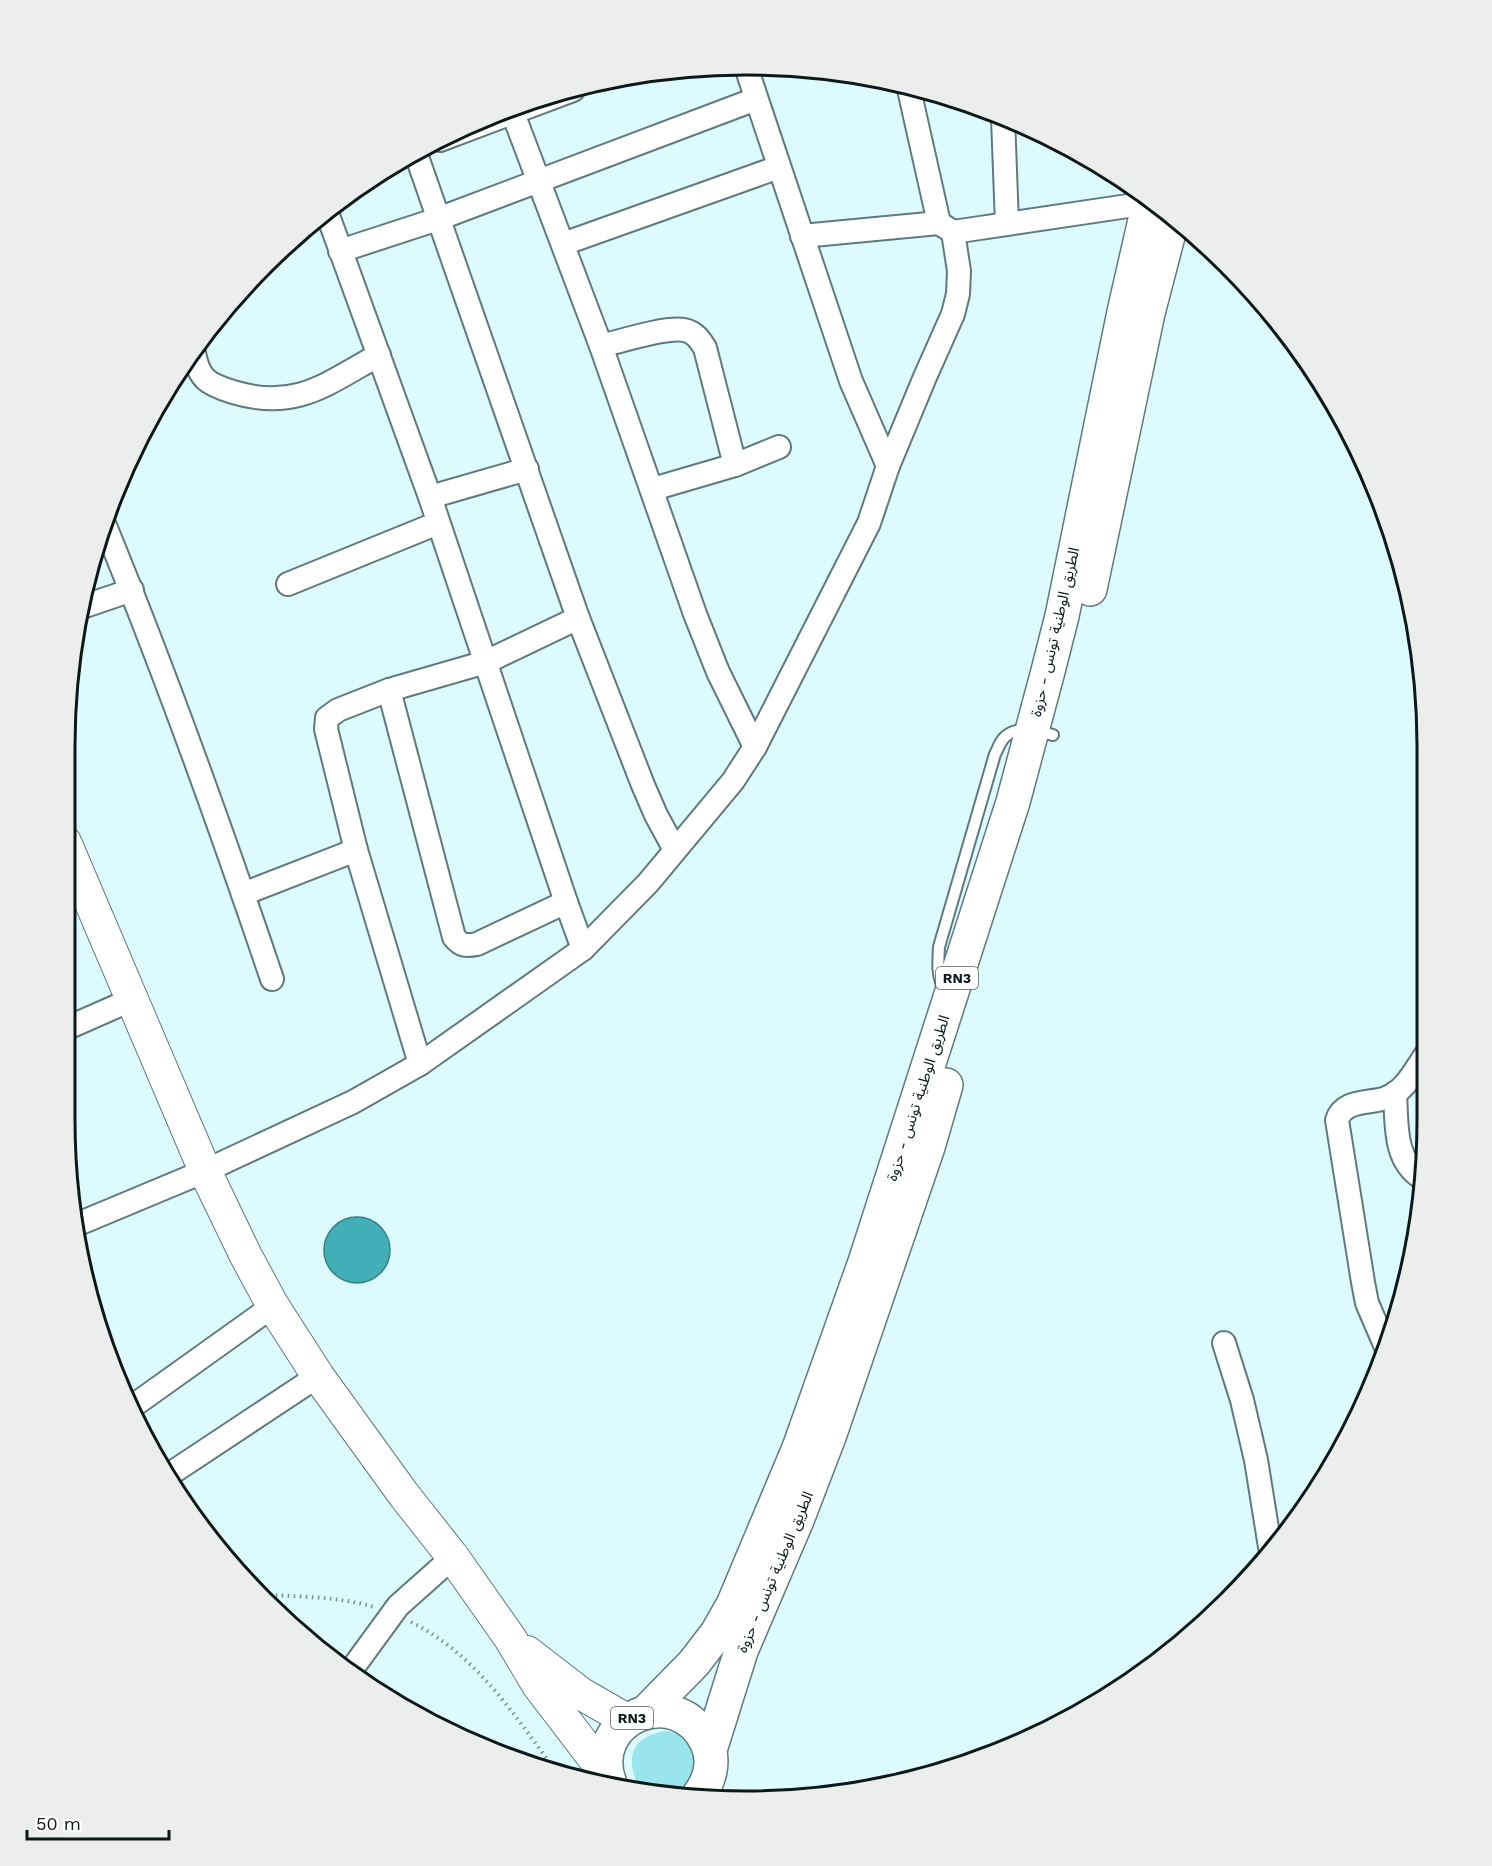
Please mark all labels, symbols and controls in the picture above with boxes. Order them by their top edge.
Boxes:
street label: الطريق الوطنية تونس - حزوة [1027,546,1084,719]
road number: RN3 [936,967,978,989]
street label: الطريق الوطنية تونس - حزوة [883,1013,954,1183]
street label: الطريق الوطنية تونس - حزوة [733,1489,818,1656]
road number: RN3 [611,1707,653,1729]
scale bar [27,1803,170,1841]
text: 50 m [36,1813,81,1834]

